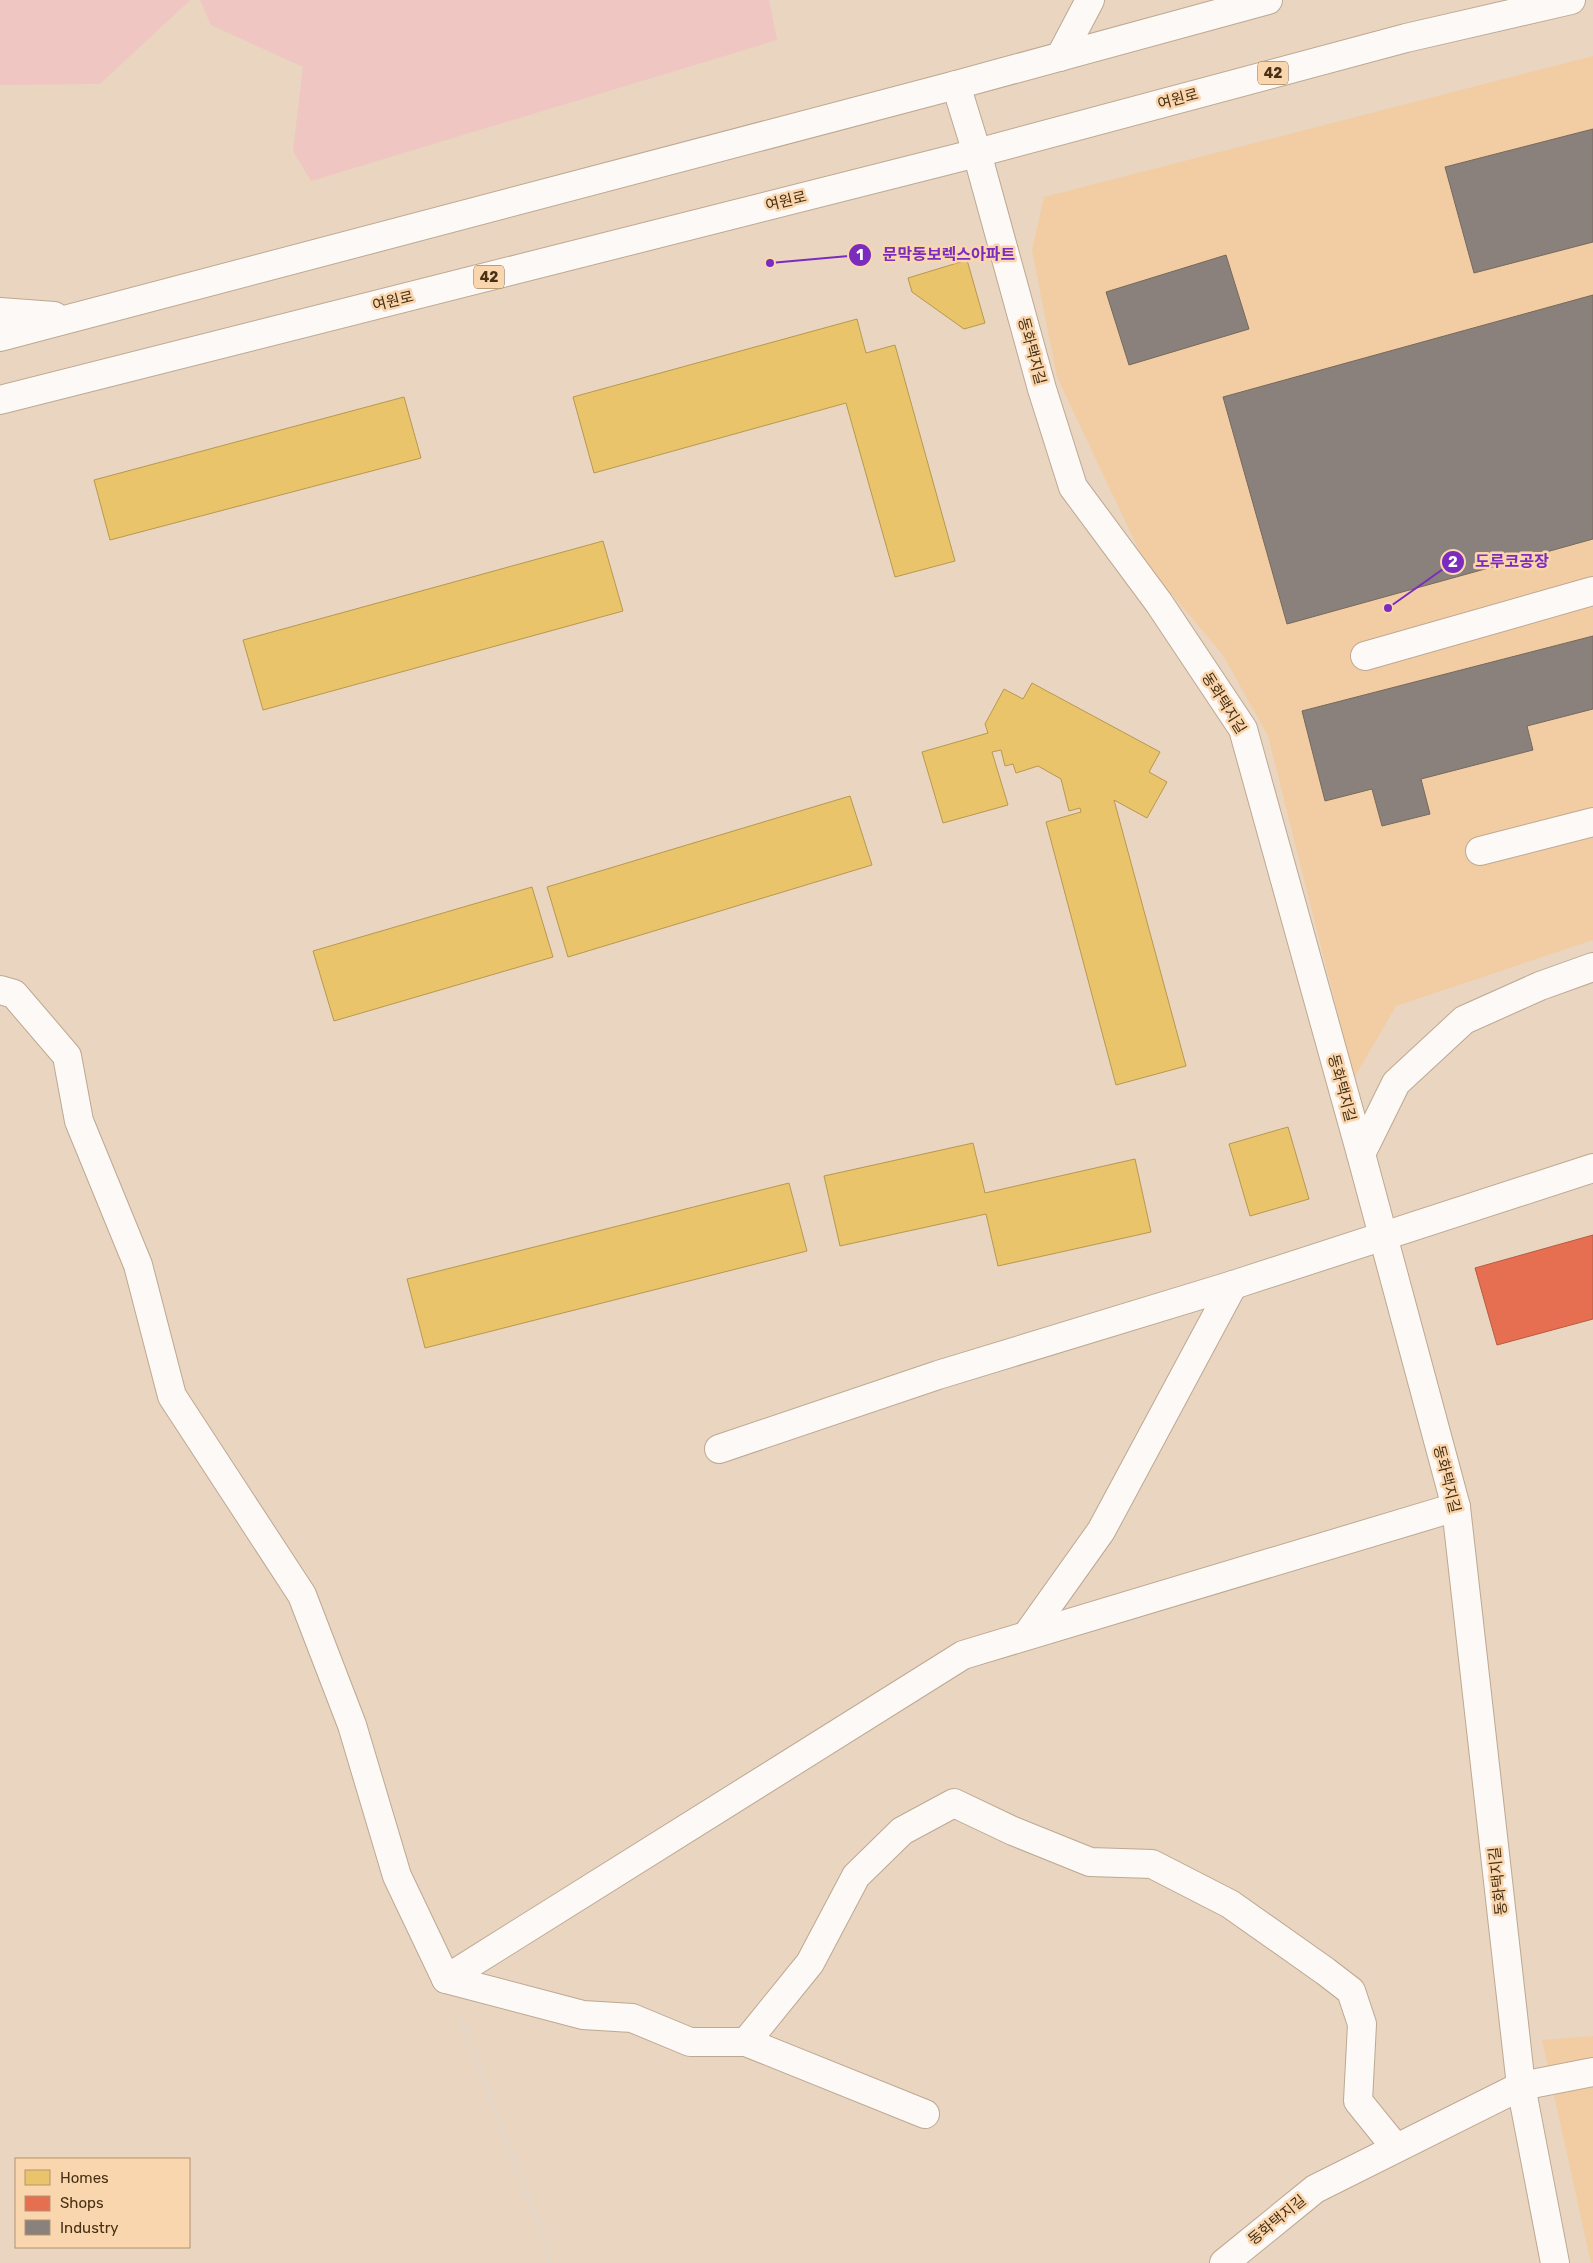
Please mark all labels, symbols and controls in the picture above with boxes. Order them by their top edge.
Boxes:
road number: 42 [1258,62,1288,84]
street label: 여원로 [1156,85,1200,113]
street label: 여원로 [764,187,808,215]
callout: 문막동보렉스아파트 [848,239,1025,270]
text: 문막동보렉스아파트 [883,245,1016,264]
text: 1 [856,246,864,264]
road number: 42 [474,266,504,288]
street label: 여원로 [371,287,415,315]
street label: 동화택지길 [1014,315,1050,387]
callout: 도루코공장 [1441,546,1559,577]
text: 도루코공장 [1475,552,1549,571]
text: 2 [1448,553,1458,571]
street label: 동화택지길 [1198,669,1250,737]
street label: 동화택지길 [1324,1052,1360,1124]
street label: 동화택지길 [1430,1443,1464,1515]
street label: 동화택지길 [1485,1846,1511,1916]
legend [15,2158,190,2248]
text: Homes [60,2169,109,2187]
street label: 동화택지길 [1245,2191,1309,2249]
text: Shops [60,2194,104,2212]
text: Industry [60,2219,119,2237]

